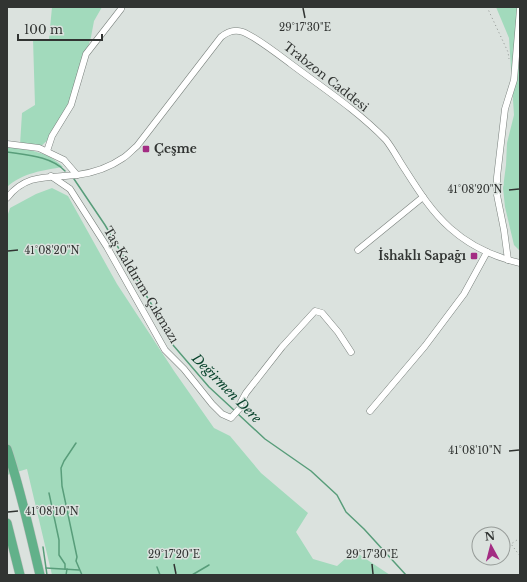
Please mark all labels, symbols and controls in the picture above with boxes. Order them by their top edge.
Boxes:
scale bar [18,16,102,42]
text: 29°17'30"E [279,21,331,34]
text: 100 m [24,22,63,37]
street label: Trabzon Caddesi [281,39,372,115]
place label: Çeşme [154,141,197,156]
marker: Çeşme [141,144,151,154]
text: 41°08'20"N [447,183,503,196]
street label: Taş Kaldırım Çıkmazı [101,224,182,346]
text: 41°08'20"N [24,244,80,257]
place label: İshaklı Sapağı [378,247,467,263]
marker: İshaklı Sapağı [469,251,479,261]
water label: Değirmen Dere [188,349,265,427]
text: 41°08'10"N [448,444,502,457]
text: 41°08'10"N [25,505,79,518]
north arrow [471,526,511,566]
text: N [484,528,496,544]
text: 29°17'20"E [148,548,200,561]
text: 29°17'30"E [346,548,398,561]

